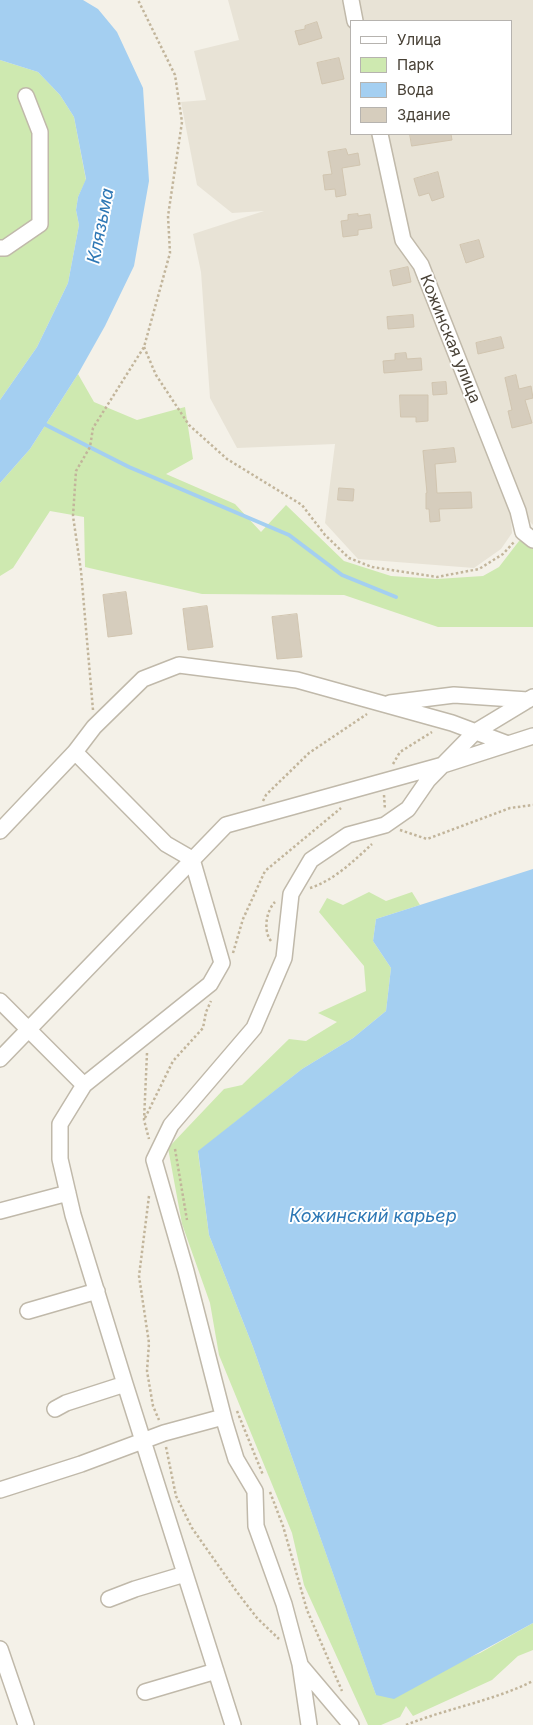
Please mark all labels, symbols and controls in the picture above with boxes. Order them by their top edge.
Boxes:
legend [350,20,513,135]
text: Улица [397,30,441,49]
text: Парк [397,55,434,74]
text: Вода [397,80,434,99]
text: Здание [397,105,451,124]
water label: Клязьма [83,187,119,265]
street label: Кожинская улица [415,272,485,406]
water label: Кожинский карьер [289,1206,457,1228]

